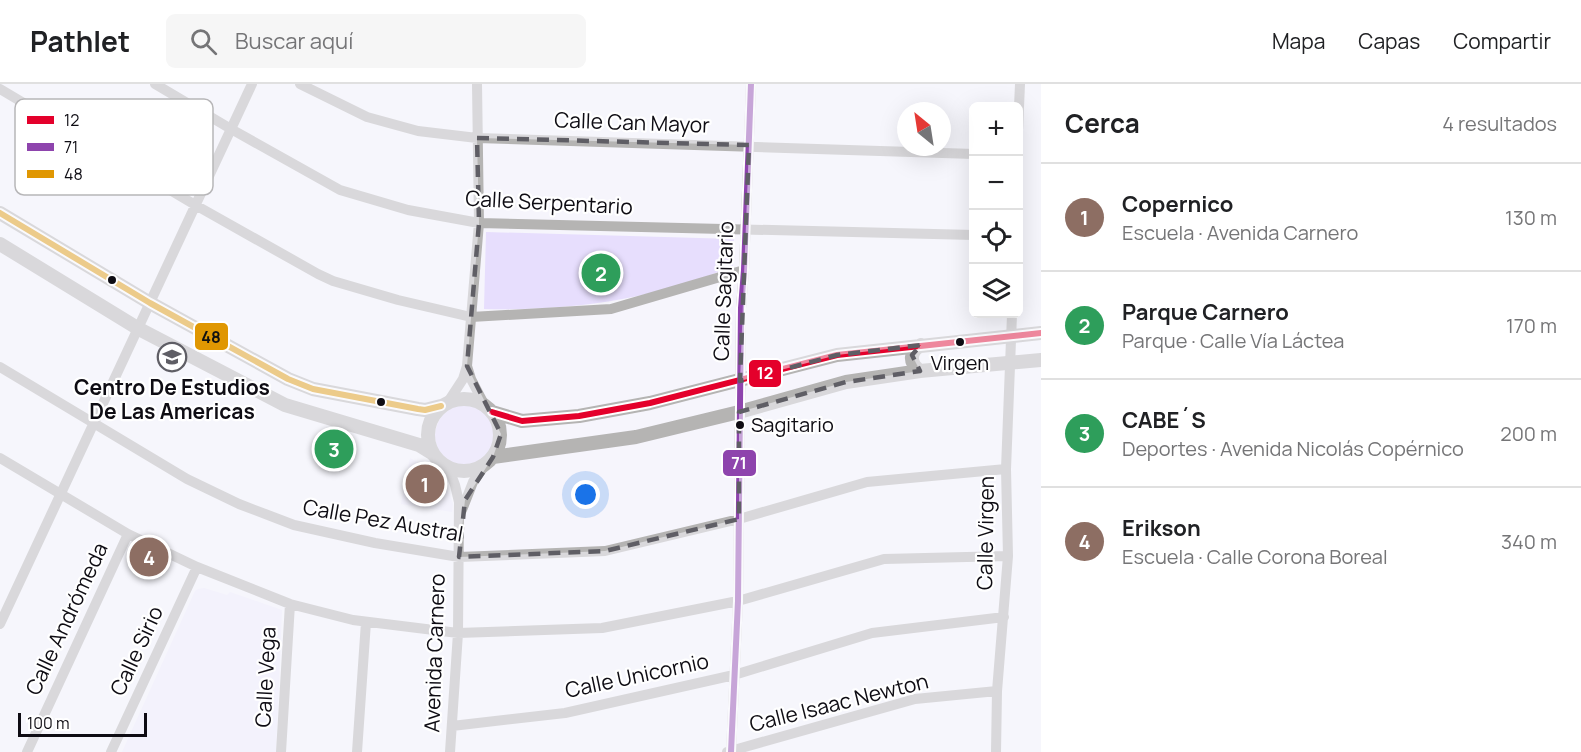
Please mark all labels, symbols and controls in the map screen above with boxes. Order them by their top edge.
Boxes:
search box [166,14,586,68]
text: Pathlet [30,22,130,60]
icon: search [187,25,220,58]
text: Buscar aquí [235,26,353,56]
text: Mapa [1272,27,1325,55]
text: Capas [1358,27,1420,55]
text: Compartir [1453,27,1551,55]
legend [15,99,213,195]
north arrow [897,102,951,156]
map controls [969,102,1023,318]
button: + [969,102,1023,156]
street label: Calle Can Mayor [554,105,711,139]
text: Cerca [1065,105,1140,141]
text: 12 [64,109,79,131]
text: 4 resultados [1442,110,1557,137]
text: 71 [64,136,78,158]
button: − [969,156,1023,210]
text: 48 [64,163,83,185]
street label: Calle Serpentario [465,184,633,220]
text: Copernico [1122,189,1233,219]
text: 1 [1080,204,1089,231]
text: 130 m [1505,204,1557,231]
button: locate [969,210,1023,264]
text: Escuela · Avenida Carnero [1122,219,1358,246]
street label: Calle Sagitario [707,221,739,361]
pin: 2 [582,250,620,296]
button: layers [969,264,1023,318]
unlabelled marker [106,274,118,286]
text: Parque Carnero [1122,297,1289,327]
text: 2 [1079,312,1090,339]
text: 170 m [1506,312,1557,339]
line badge: 48 [194,322,229,351]
text: 48 [201,326,221,348]
text: Parque · Calle Vía Láctea [1122,327,1344,354]
marker: Virgen [954,336,966,348]
school or university icon: Centro De Estudios De Las Americas [156,341,188,373]
place label: Virgen [931,349,989,376]
line badge: 12 [748,359,782,388]
text: 12 [757,362,773,384]
place label: Centro De Estudios De Las Americas [74,373,270,425]
unlabelled marker [375,396,387,408]
text: CABE´S [1122,405,1206,435]
place label: Sagitario [751,411,834,438]
marker: Sagitario [734,419,746,431]
text: 3 [1079,420,1090,447]
text: 200 m [1500,420,1557,447]
pin: 3 [314,426,354,472]
text: Deportes · Avenida Nicolás Copérnico [1122,435,1464,462]
line badge: 71 [722,449,757,477]
text: 71 [731,452,747,474]
pin: 1 [406,462,444,506]
street label: Calle Virgen [970,476,1000,590]
your location [571,480,600,509]
street label: Calle Pez Austral [301,492,465,548]
text: Erikson [1122,513,1201,543]
text: 4 [1078,528,1091,555]
text: 340 m [1501,528,1557,555]
pin: 4 [130,534,168,580]
street label: Calle Andrómeda [19,538,114,699]
text: Escuela · Calle Corona Boreal [1122,543,1388,570]
street label: Avenida Carnero [417,573,451,733]
street label: Calle Sirio [103,601,169,700]
street label: Calle Vega [248,626,282,728]
street label: Calle Unicornio [562,646,711,704]
street label: Calle Isaac Newton [746,666,931,738]
scale bar [18,710,147,738]
text: 100 m [27,712,70,734]

